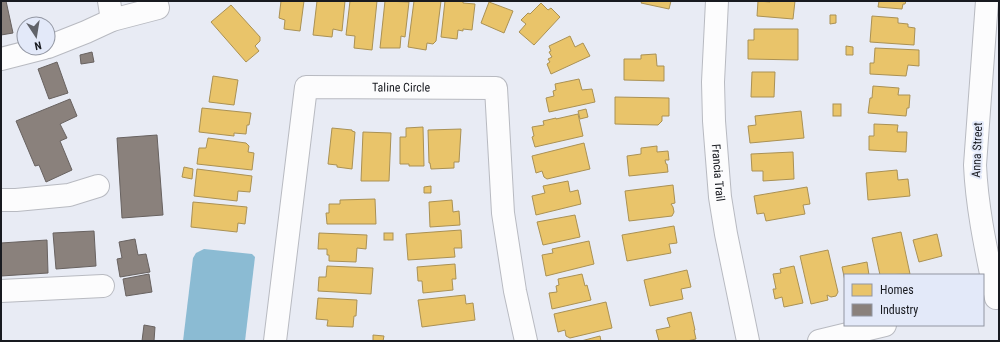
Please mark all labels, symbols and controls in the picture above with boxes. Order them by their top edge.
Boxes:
north arrow [16,16,56,56]
text: N [33,38,43,52]
street label: Taline Circle [372,80,431,95]
street label: Anna Street [969,122,985,178]
street label: Francia Trail [709,143,728,203]
legend [844,274,984,326]
text: Homes [880,283,914,297]
text: Industry [880,303,918,317]

